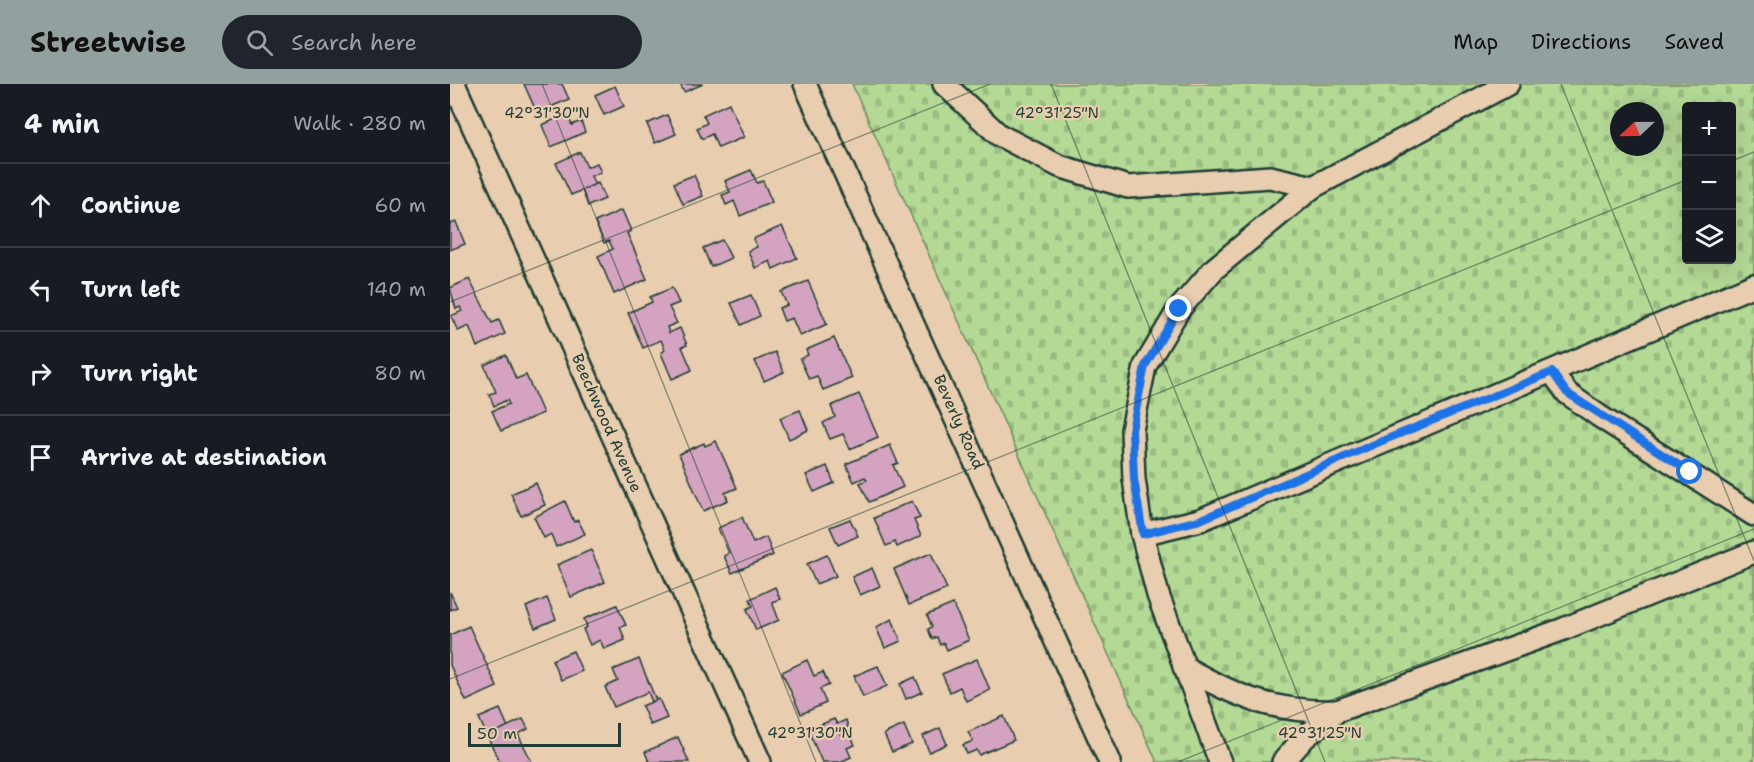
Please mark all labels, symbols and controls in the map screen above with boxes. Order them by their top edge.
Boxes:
search box [222,15,642,69]
text: Streetwise [30,23,186,61]
icon: search [243,26,276,59]
text: Search here [291,28,417,57]
text: Map [1453,28,1498,56]
text: Directions [1531,28,1631,56]
text: Saved [1664,28,1724,56]
north arrow [1610,102,1664,156]
map controls [1682,102,1736,264]
button: + [1682,102,1736,156]
text: 42°31'30"N [504,103,590,123]
text: 42°31'25"N [1015,103,1099,123]
text: 4 min [24,106,100,141]
text: Walk · 280 m [293,110,426,136]
button: − [1682,156,1736,210]
icon: ahead [24,189,57,222]
text: Continue [81,191,181,220]
text: 60 m [374,192,426,218]
button: layers [1682,210,1736,264]
icon: left [24,273,57,306]
text: Turn left [81,275,180,304]
text: 140 m [367,276,426,302]
route end [1165,295,1191,321]
street label: Beechwood Avenue [567,350,647,496]
icon: right [24,357,57,390]
text: Turn right [81,359,198,388]
text: 80 m [374,360,426,386]
street label: Beverly Road [929,371,989,473]
icon: arrive [24,441,57,474]
text: Arrive at destination [81,443,327,472]
route start [1676,458,1702,484]
scale bar [468,720,621,748]
text: 50 m [477,723,517,744]
text: 42°31'30"N [767,723,853,743]
text: 42°31'25"N [1278,723,1362,743]

